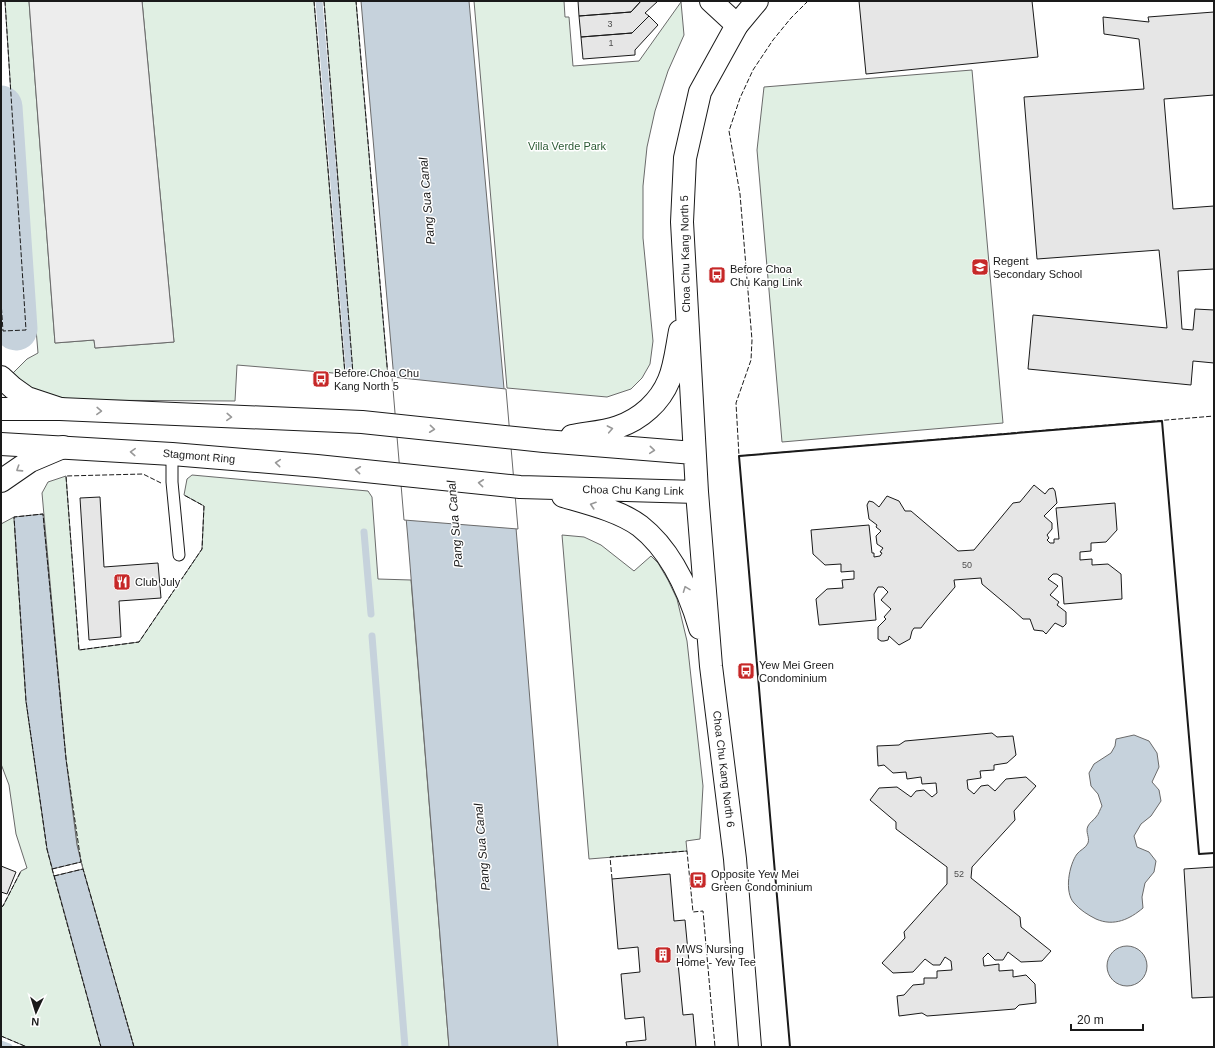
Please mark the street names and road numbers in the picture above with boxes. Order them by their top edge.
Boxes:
street label: Choa Chu Kang North 5 [678,195,692,313]
street label: Stagmont Ring [162,447,236,465]
street label: Choa Chu Kang Link [582,483,684,497]
street label: Choa Chu Kang North 6 [711,710,737,828]

